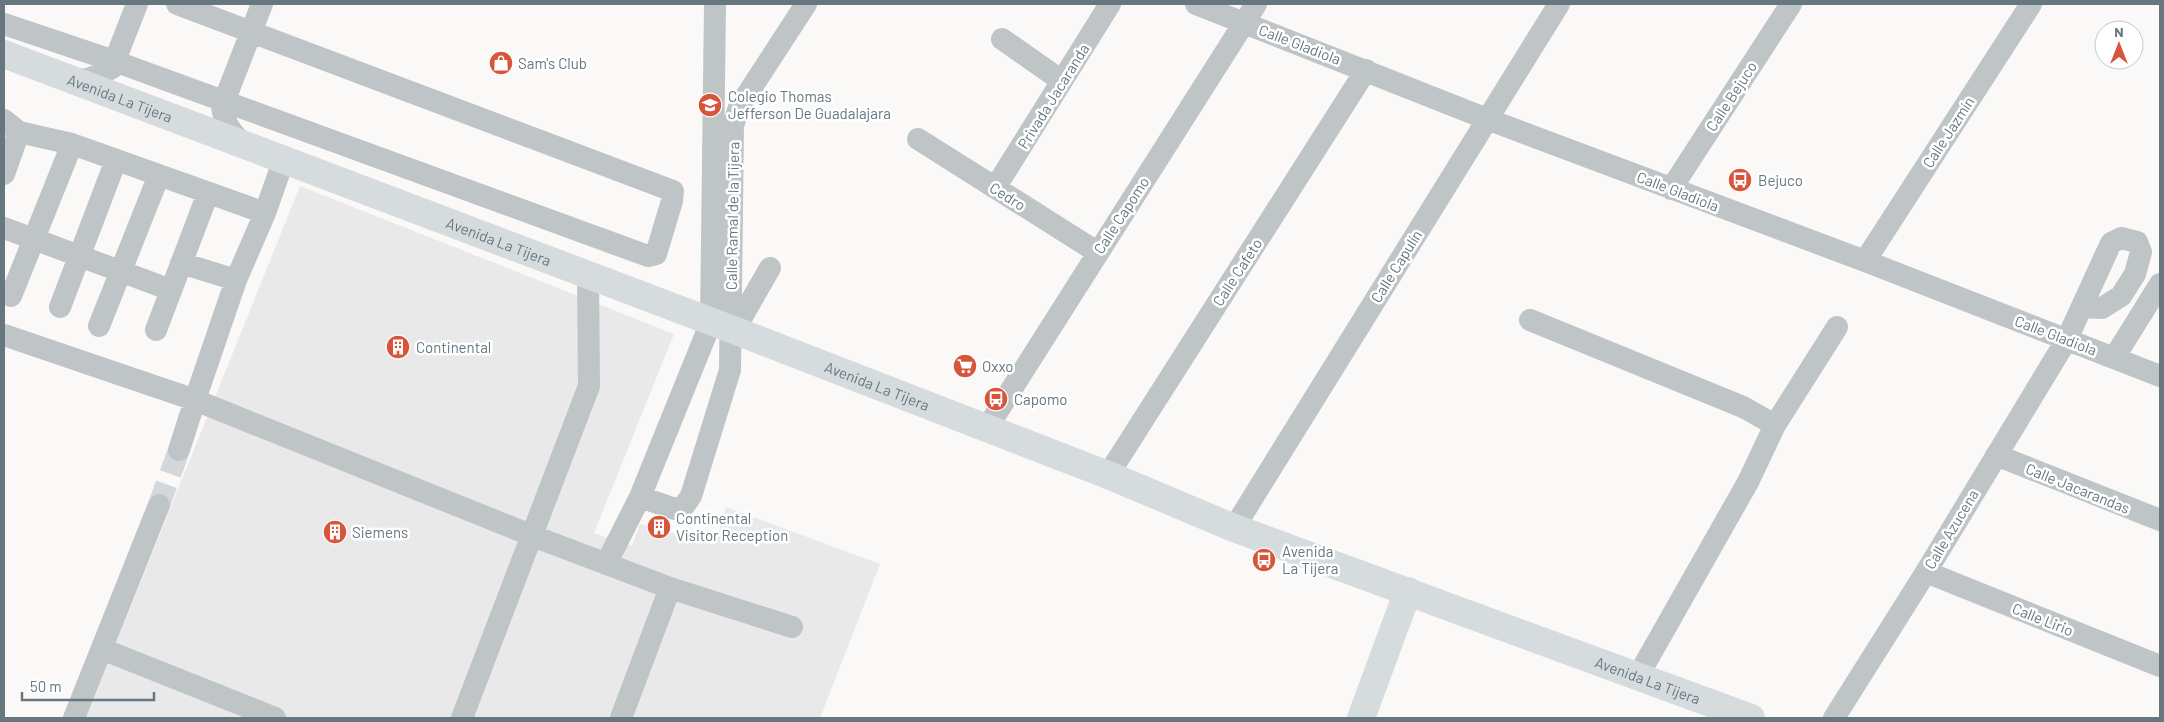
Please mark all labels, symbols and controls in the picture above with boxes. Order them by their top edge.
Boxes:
street label: Calle Gladiola [1257,20,1343,68]
north arrow [2094,20,2144,70]
text: N [2114,23,2124,40]
street label: Privada Jacaranda [1013,40,1093,152]
shop icon: Sam's Club [488,50,514,76]
place label: Sam's Club [518,54,587,72]
street label: Calle Bejuco [1702,58,1760,134]
street label: Avenida La Tijera [65,70,175,126]
place label: Colegio Thomas Jefferson De Guadalajara [728,87,891,122]
school or university icon: Colegio Thomas Jefferson De Guadalajara [697,92,723,118]
street label: Calle Jazmín [1918,93,1978,171]
street label: Calle Ramal de la Tijera [722,142,742,290]
street label: Calle Gladiola [1635,167,1721,215]
bus stop icon: Bejuco [1727,167,1753,193]
place label: Bejuco [1758,171,1803,189]
street label: Calle Capomo [1089,173,1153,257]
street label: Cedro [987,178,1029,214]
street label: Avenida La Tijera [444,213,554,269]
street label: Calle Capulín [1367,226,1425,306]
street label: Calle Cafeto [1208,235,1266,309]
street label: Calle Gladiola [2013,311,2099,359]
building icon: Continental [385,334,411,360]
place label: Continental [416,338,491,356]
supermarket icon: Oxxo [952,353,978,379]
street label: Avenida La Tijera [822,357,932,414]
place label: Oxxo [982,357,1014,375]
bus stop icon: Capomo [983,386,1009,412]
place label: Capomo [1014,390,1068,408]
street label: Calle Jacarandas [2023,459,2133,517]
street label: Calle Azucena [1920,486,1982,572]
place label: Continental Visitor Reception [676,509,788,544]
building icon: Continental Visitor Reception [646,514,672,540]
building icon: Siemens [322,519,348,545]
place label: Siemens [352,523,408,541]
place label: Avenida La Tijera [1282,542,1338,577]
bus stop icon: Avenida La Tijera [1251,547,1277,573]
street label: Calle Lirio [2010,599,2076,639]
street label: Avenida La Tijera [1593,652,1703,708]
scale bar [22,670,155,702]
text: 50 m [30,677,62,695]

